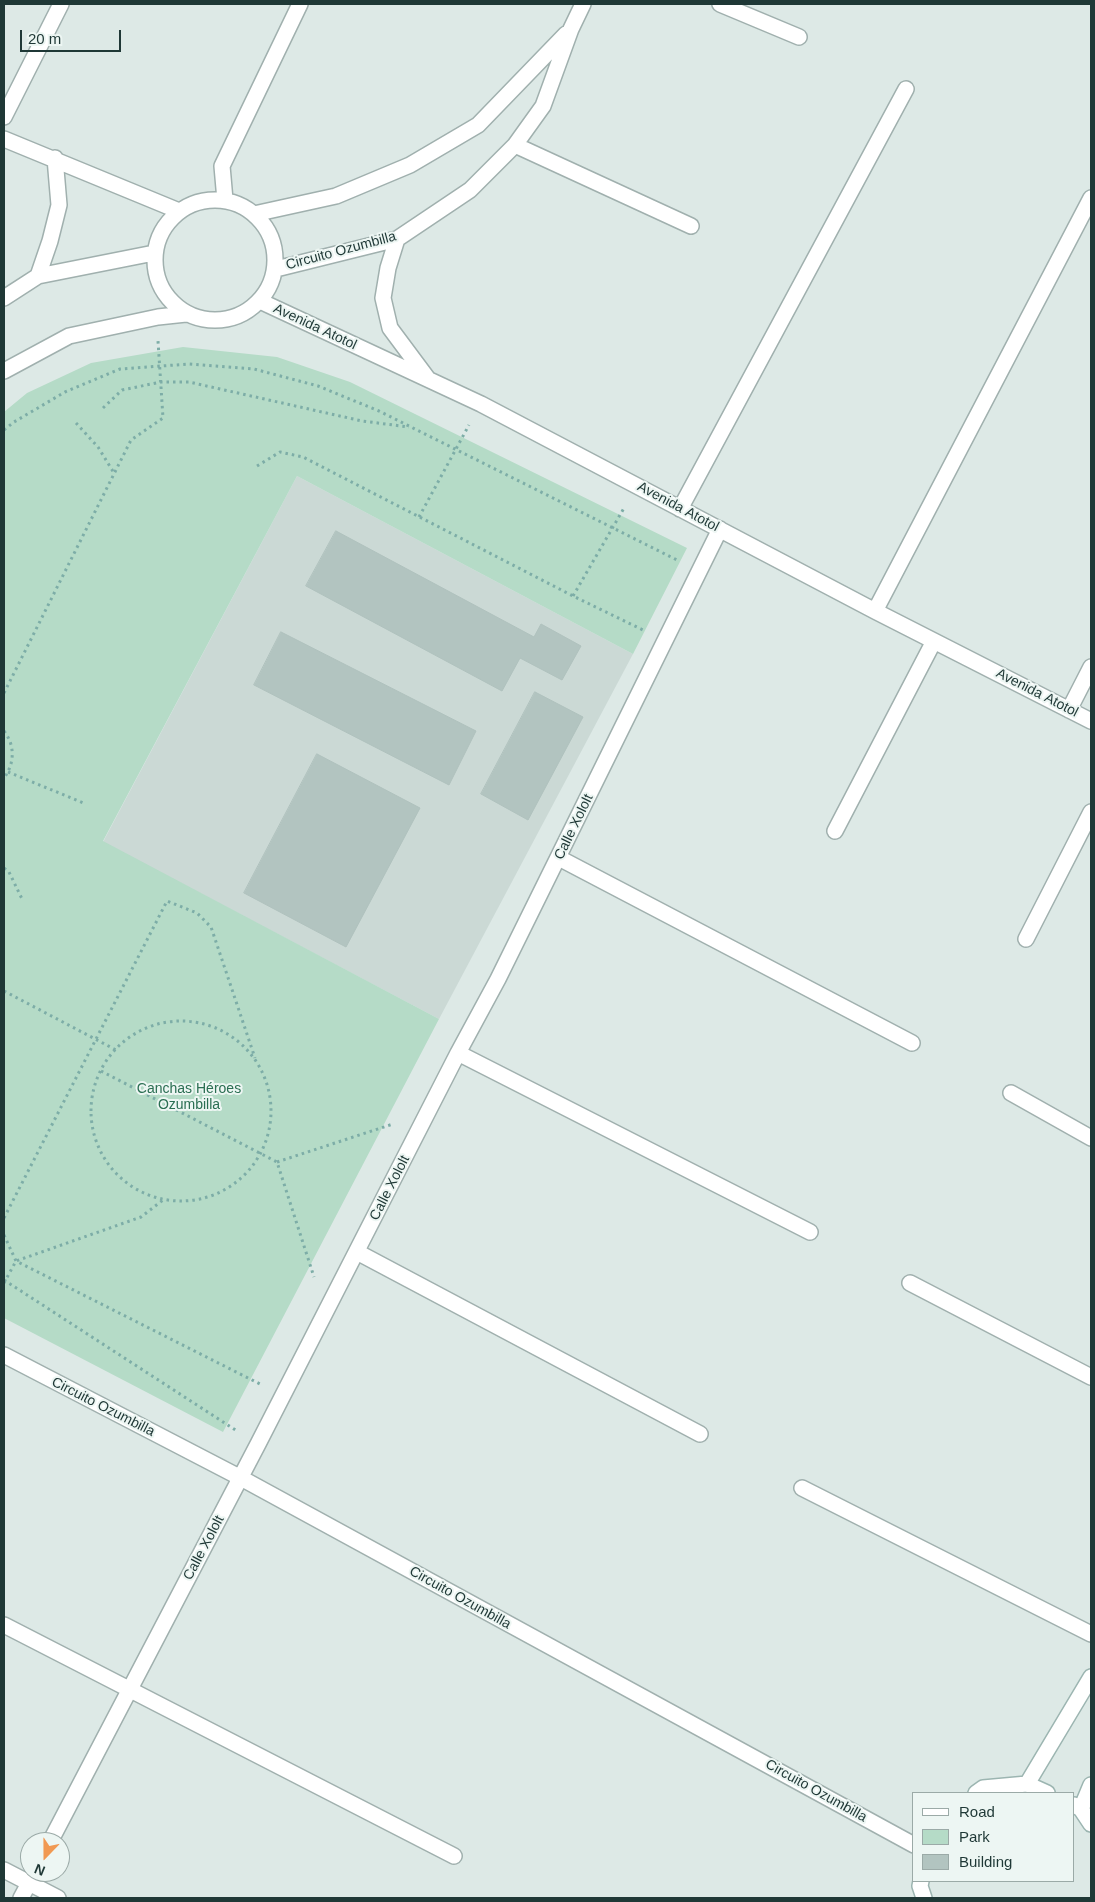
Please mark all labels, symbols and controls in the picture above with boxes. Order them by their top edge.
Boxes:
scale bar [22,20,124,52]
text: 20 m [28,30,61,47]
street label: Circuito Ozumbilla [284,228,398,274]
street label: Avenida Atotol [271,300,359,354]
street label: Avenida Atotol [634,478,722,536]
street label: Avenida Atotol [993,665,1081,721]
street label: Calle Xololt [551,791,597,863]
park label: Canchas Héroes Ozumbilla [137,1081,241,1114]
street label: Calle Xololt [366,1153,414,1223]
street label: Circuito Ozumbilla [49,1374,157,1440]
street label: Calle Xololt [180,1513,228,1583]
street label: Circuito Ozumbilla [406,1563,514,1633]
street label: Circuito Ozumbilla [762,1756,870,1826]
legend [912,1792,1075,1882]
text: Road [959,1803,995,1820]
text: Park [959,1828,990,1845]
north arrow [20,1832,70,1882]
text: Building [959,1853,1012,1870]
text: N [32,1861,47,1879]

